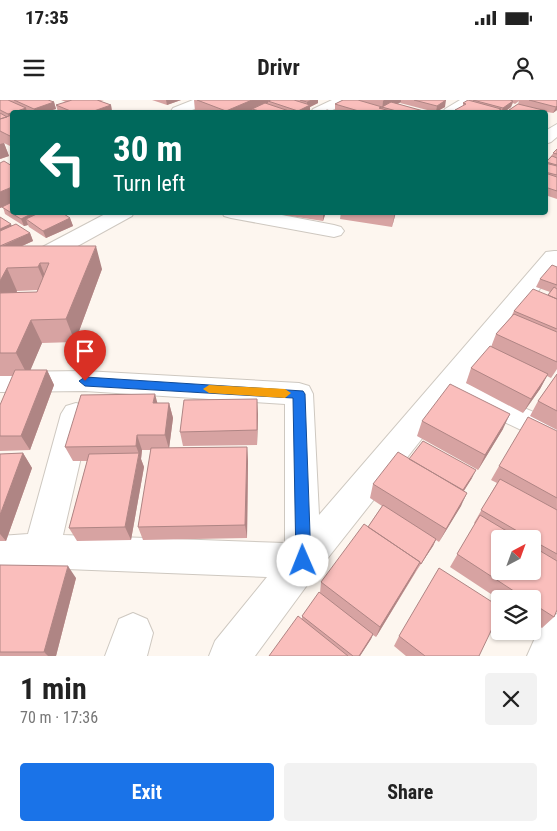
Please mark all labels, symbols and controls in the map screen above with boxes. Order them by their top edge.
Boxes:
text: 17:35 [25,6,69,29]
icon: menu [20,54,48,82]
icon: person [509,54,537,82]
text: Drivr [257,55,300,80]
text: 30 m [113,129,182,170]
icon: left [30,130,95,195]
text: Turn left [113,171,185,196]
pin [64,330,106,381]
icon: arrive [71,337,99,365]
north arrow [491,530,541,580]
map controls [491,530,541,640]
position arrow [276,534,328,586]
button: layers [491,590,541,640]
text: 1 min [20,671,87,706]
button: close [485,673,537,725]
text: 70 m · 17:36 [20,708,98,727]
button: Exit [20,763,274,821]
button: Share [284,763,537,821]

